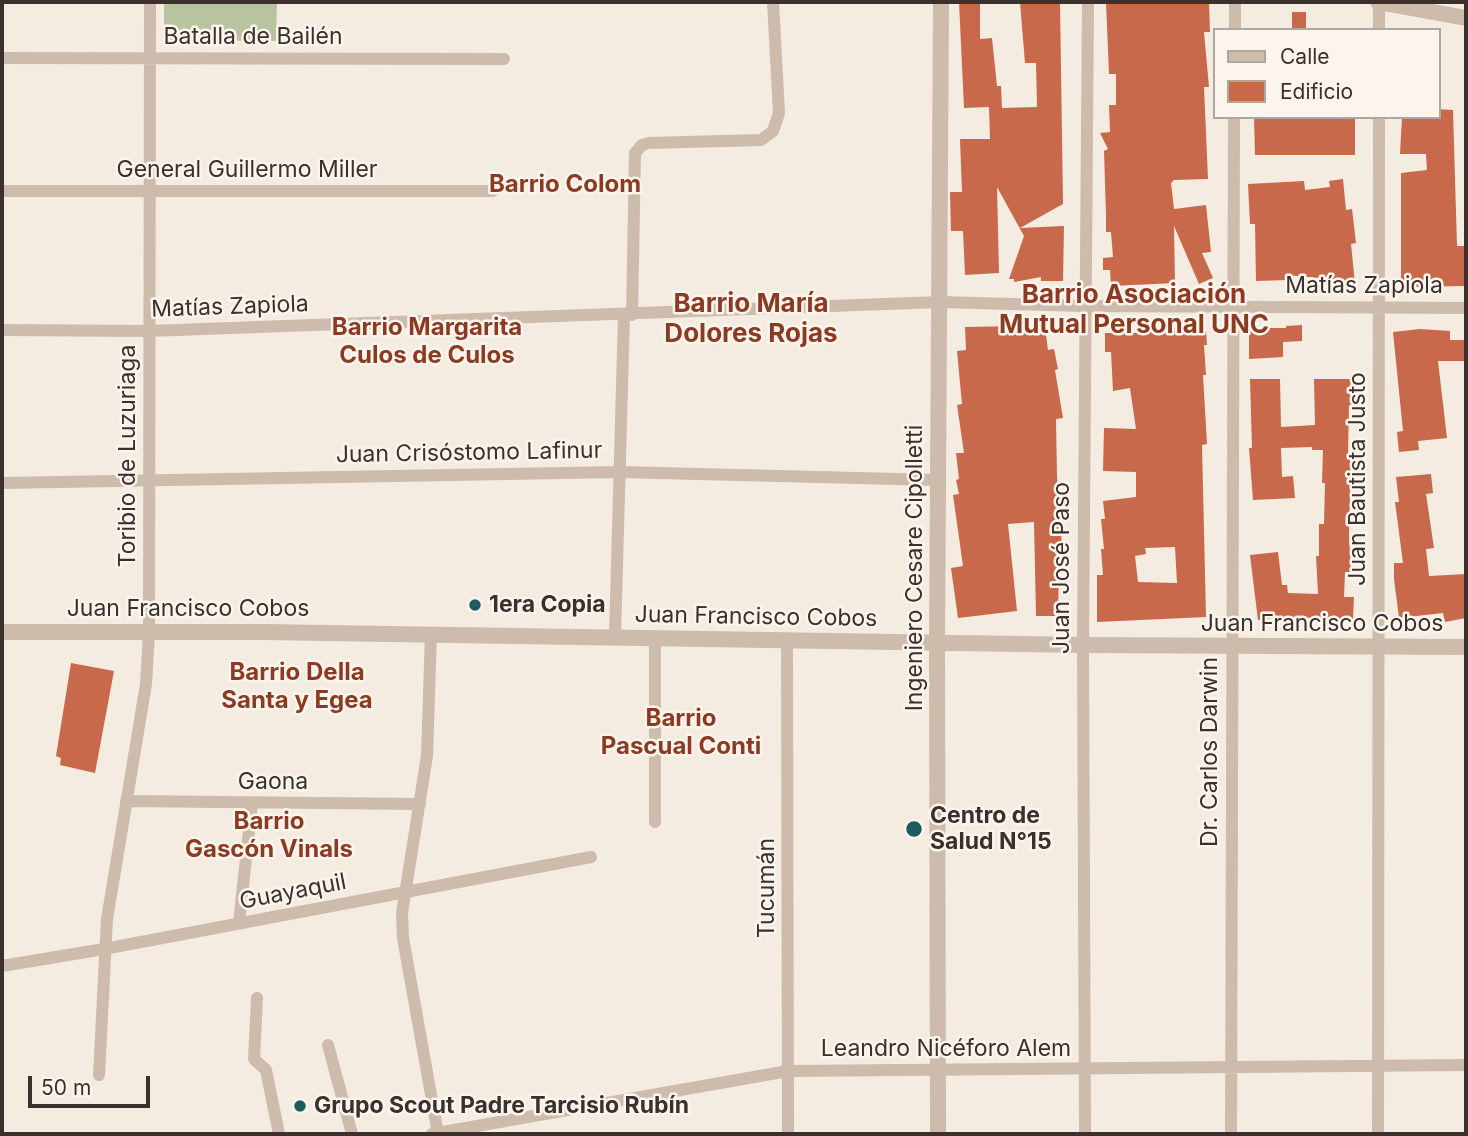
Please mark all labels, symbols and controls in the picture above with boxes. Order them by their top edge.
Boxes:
street label: Batalla de Bailén [163,23,343,51]
legend [1212,28,1440,119]
text: Calle [1280,44,1330,69]
text: Edificio [1280,79,1353,104]
street label: General Guillermo Miller [116,156,378,184]
district label: Barrio Colom [489,171,641,199]
street label: Matías Zapiola [1285,272,1443,300]
district label: Barrio Asociación Mutual Personal UNC [999,279,1269,340]
district label: Barrio María Dolores Rojas [664,288,838,350]
street label: Matías Zapiola [151,290,309,324]
district label: Barrio Margarita Culos de Culos [332,314,522,370]
street label: Toribio de Luzuriaga [114,345,142,567]
street label: Juan Bautista Justo [1344,372,1372,586]
street label: Ingeniero Cesare Cipolletti [901,425,929,711]
street label: Juan Crisóstomo Lafinur [336,437,602,469]
street label: Juan José Paso [1048,482,1076,654]
place label: 1era Copia [489,591,606,619]
street label: Juan Francisco Cobos [67,595,309,623]
marker: 1era Copia [467,597,483,613]
street label: Juan Francisco Cobos [634,601,878,633]
street label: Juan Francisco Cobos [1201,610,1443,638]
street label: Dr. Carlos Darwin [1196,657,1224,847]
district label: Barrio Della Santa y Egea [221,659,373,715]
district label: Barrio Pascual Conti [601,705,761,761]
street label: Gaona [238,768,308,796]
place label: Centro de Salud N°15 [930,802,1052,856]
district label: Barrio Gascón Vinals [185,808,353,864]
marker: Centro de Salud N°15 [904,819,924,839]
street label: Tucumán [753,838,781,938]
street label: Guayaquil [237,868,349,916]
street label: Leandro Nicéforo Alem [821,1035,1071,1063]
scale bar [32,1062,154,1106]
text: 50 m [41,1075,91,1100]
place label: Grupo Scout Padre Tarcisio Rubín [314,1092,689,1120]
marker: Grupo Scout Padre Tarcisio Rubín [292,1098,308,1114]

